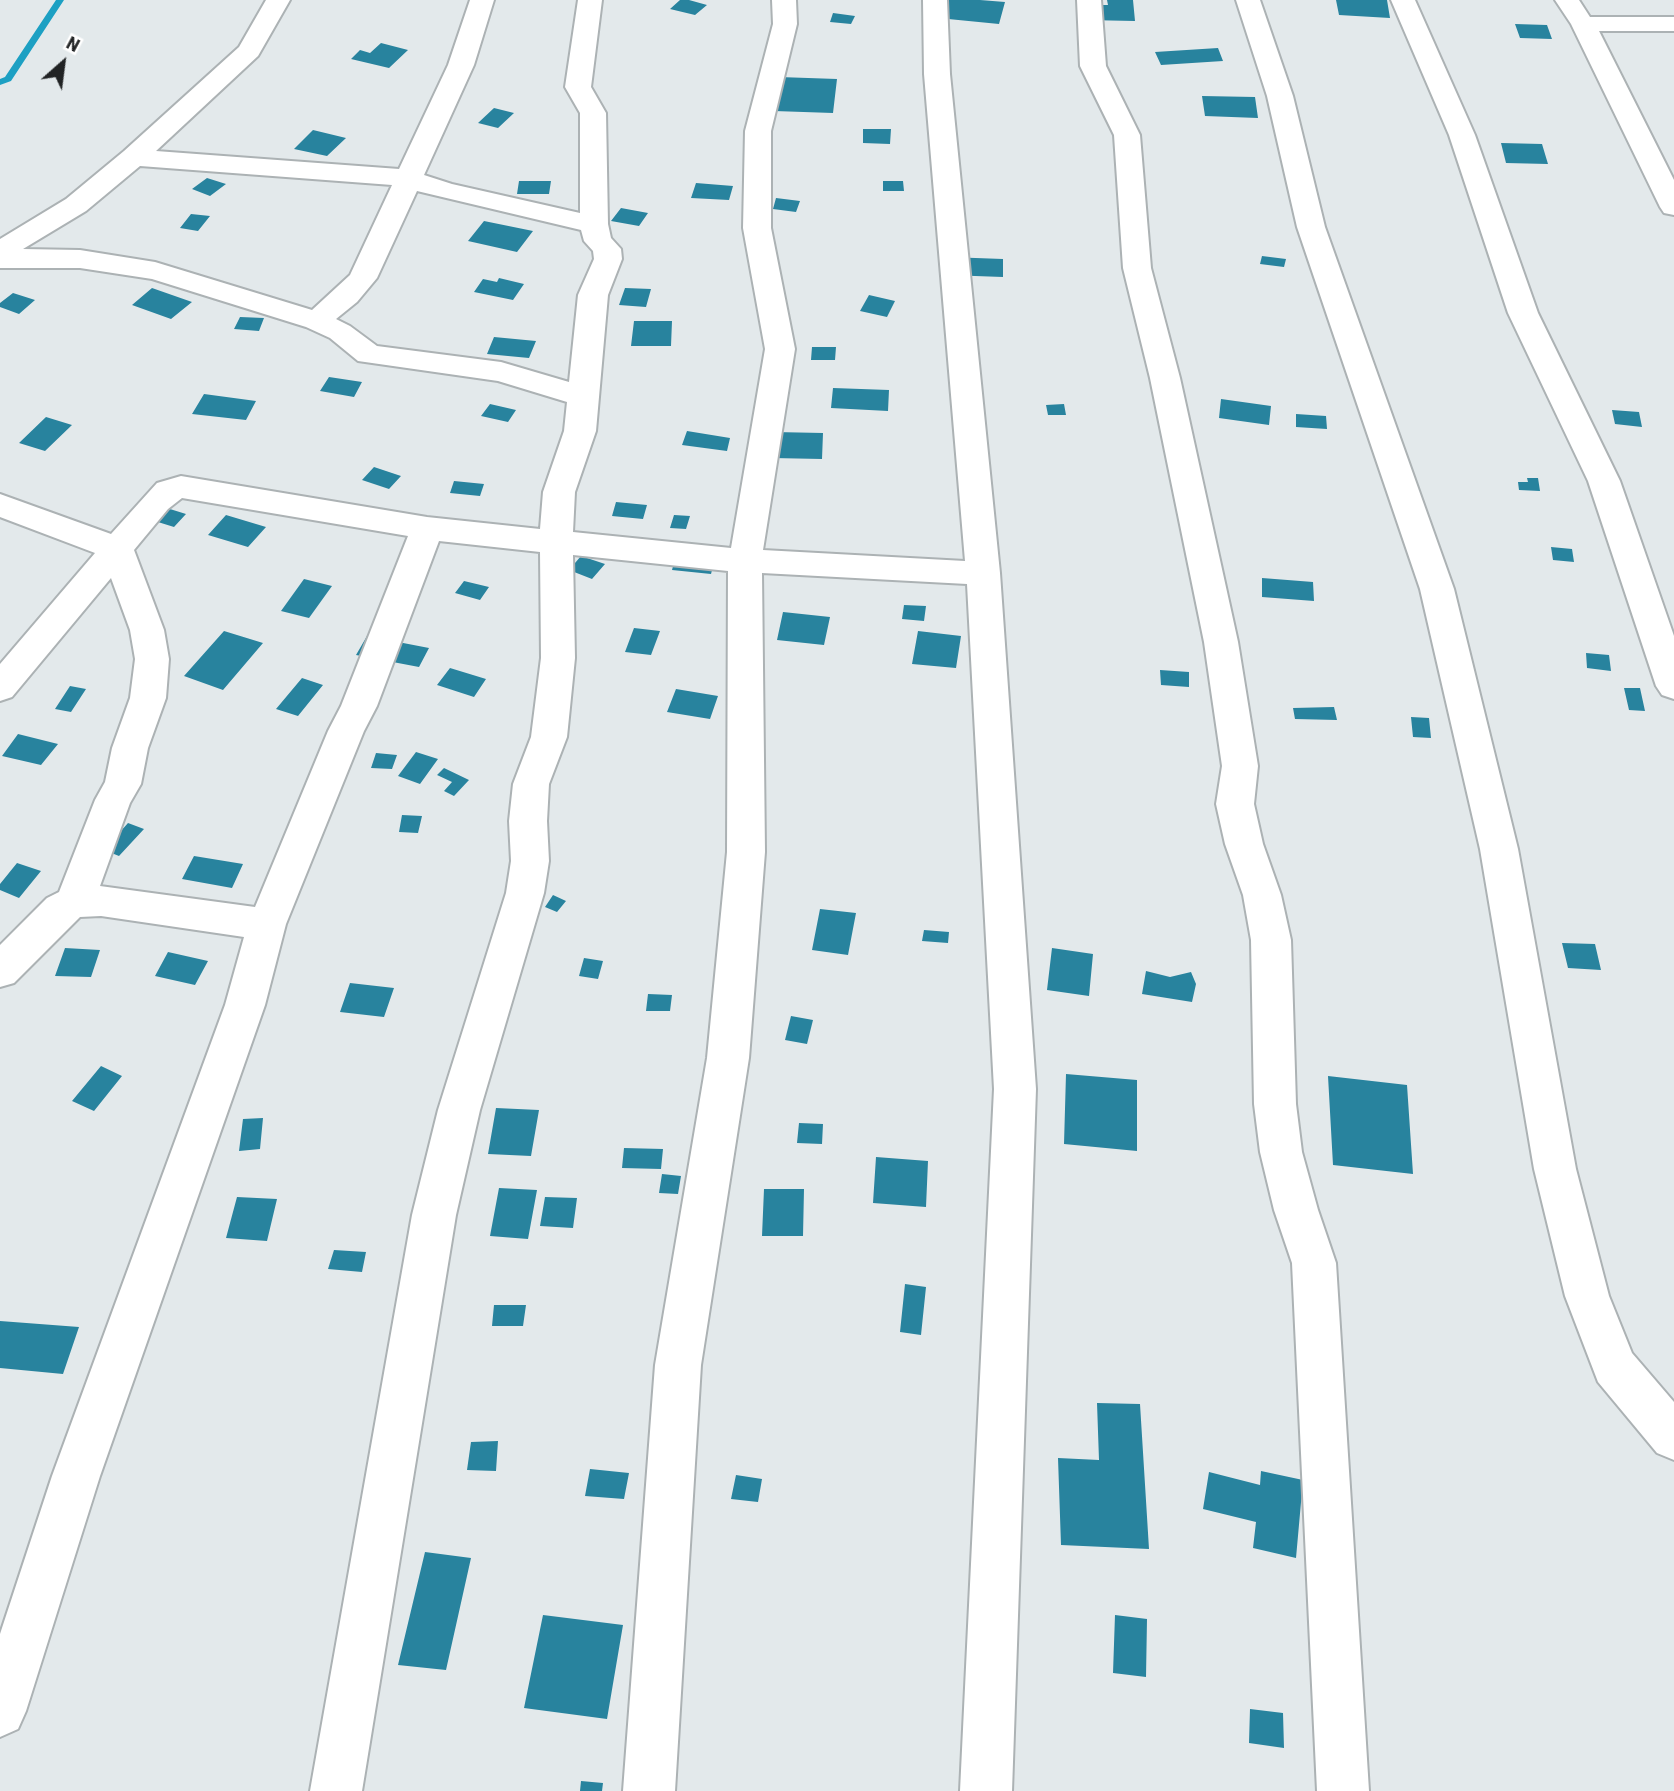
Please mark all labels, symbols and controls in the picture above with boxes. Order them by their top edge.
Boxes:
north arrow [28,28,98,98]
text: N [63,31,84,57]

